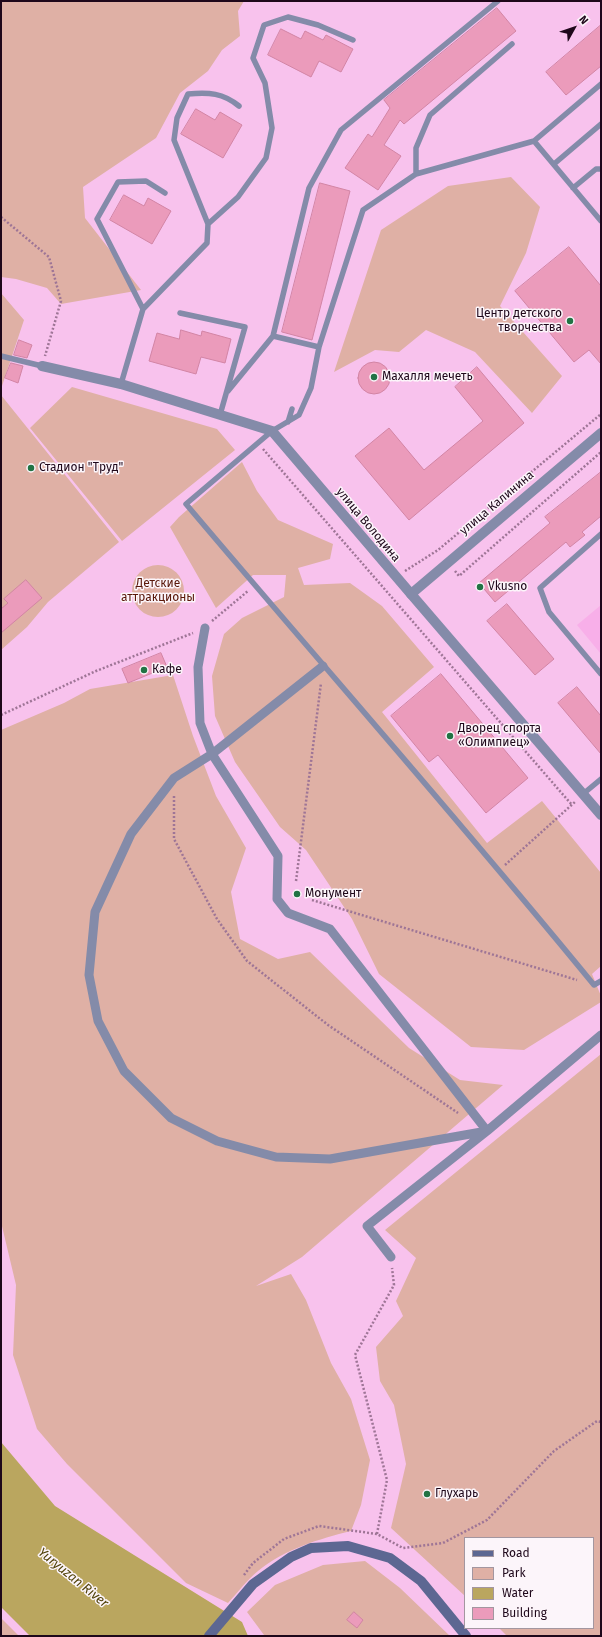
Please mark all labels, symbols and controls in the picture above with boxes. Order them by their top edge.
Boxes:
north arrow [554,8,594,48]
text: N [576,13,591,27]
place label: Центр детского творчества [476,307,562,335]
marker: Центр детского творчества [565,316,575,326]
place label: Махалля мечеть [382,370,473,384]
marker: Махалля мечеть [369,372,379,382]
place label: Стадион "Труд" [39,461,123,475]
marker: Стадион "Труд" [26,463,36,473]
street label: улица Калинина [457,468,537,538]
street label: улица Володина [333,485,403,565]
park label: Детские аттракционы [121,577,195,605]
place label: Vkusno [488,580,527,594]
marker: Vkusno [475,582,485,592]
place label: Кафе [152,663,182,677]
marker: Кафе [139,665,149,675]
place label: Дворец спорта «Олимпиец» [458,722,541,750]
marker: Дворец спорта «Олимпиец» [445,731,455,741]
place label: Монумент [305,887,361,901]
marker: Монумент [292,889,302,899]
place label: Глухарь [435,1487,478,1501]
marker: Глухарь [422,1489,432,1499]
legend [464,1537,594,1629]
water label: Yuryuzan River [35,1545,111,1611]
text: Road [502,1546,530,1560]
text: Park [502,1566,526,1580]
text: Water [502,1586,533,1600]
text: Building [502,1606,547,1620]

